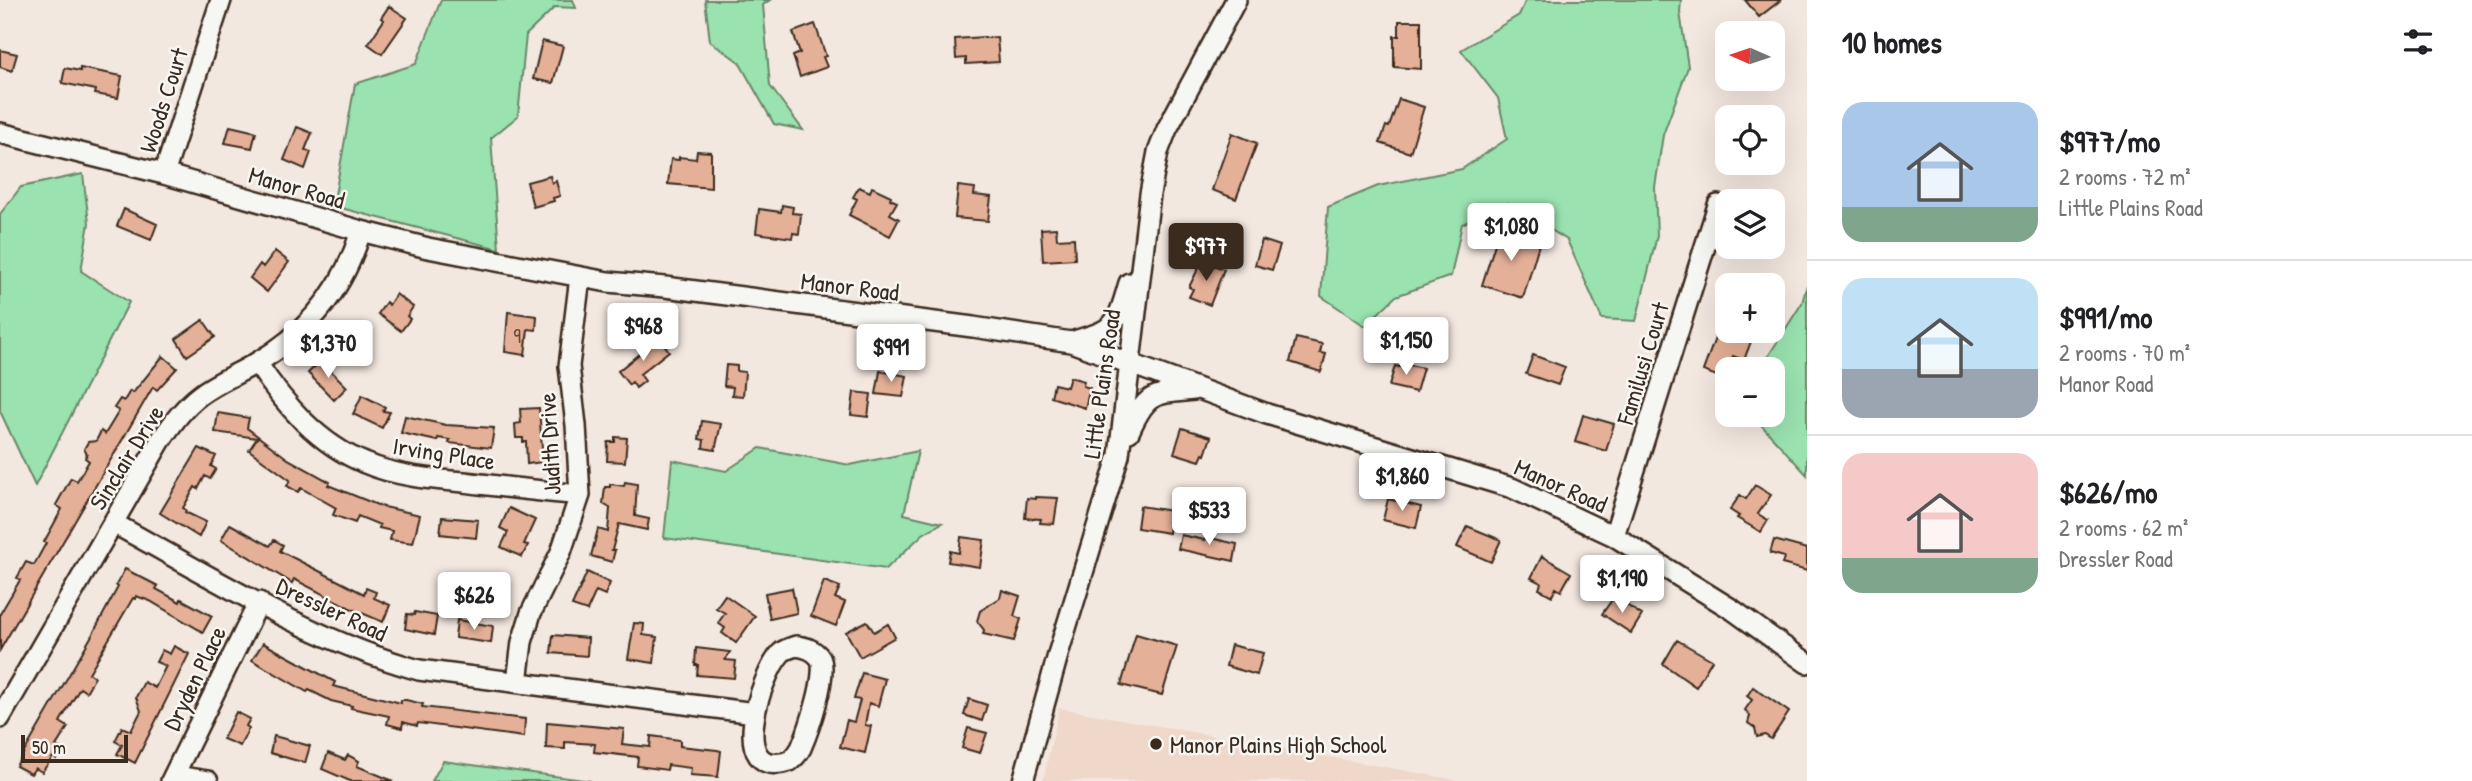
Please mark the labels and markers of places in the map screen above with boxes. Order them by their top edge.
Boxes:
pin: $1,080 [1454,204,1568,263]
pin: $977 [1165,224,1247,283]
pin: $968 [602,304,684,363]
pin: $1,150 [1349,318,1463,377]
pin: $1,370 [271,320,385,380]
pin: $991 [850,324,932,384]
pin: $1,860 [1345,454,1459,513]
pin: $533 [1168,488,1250,547]
pin: $1,190 [1565,556,1679,615]
pin: $626 [433,572,515,632]
place label: Manor Plains High School [1170,728,1387,760]
marker: Manor Plains High School [1148,736,1164,752]

